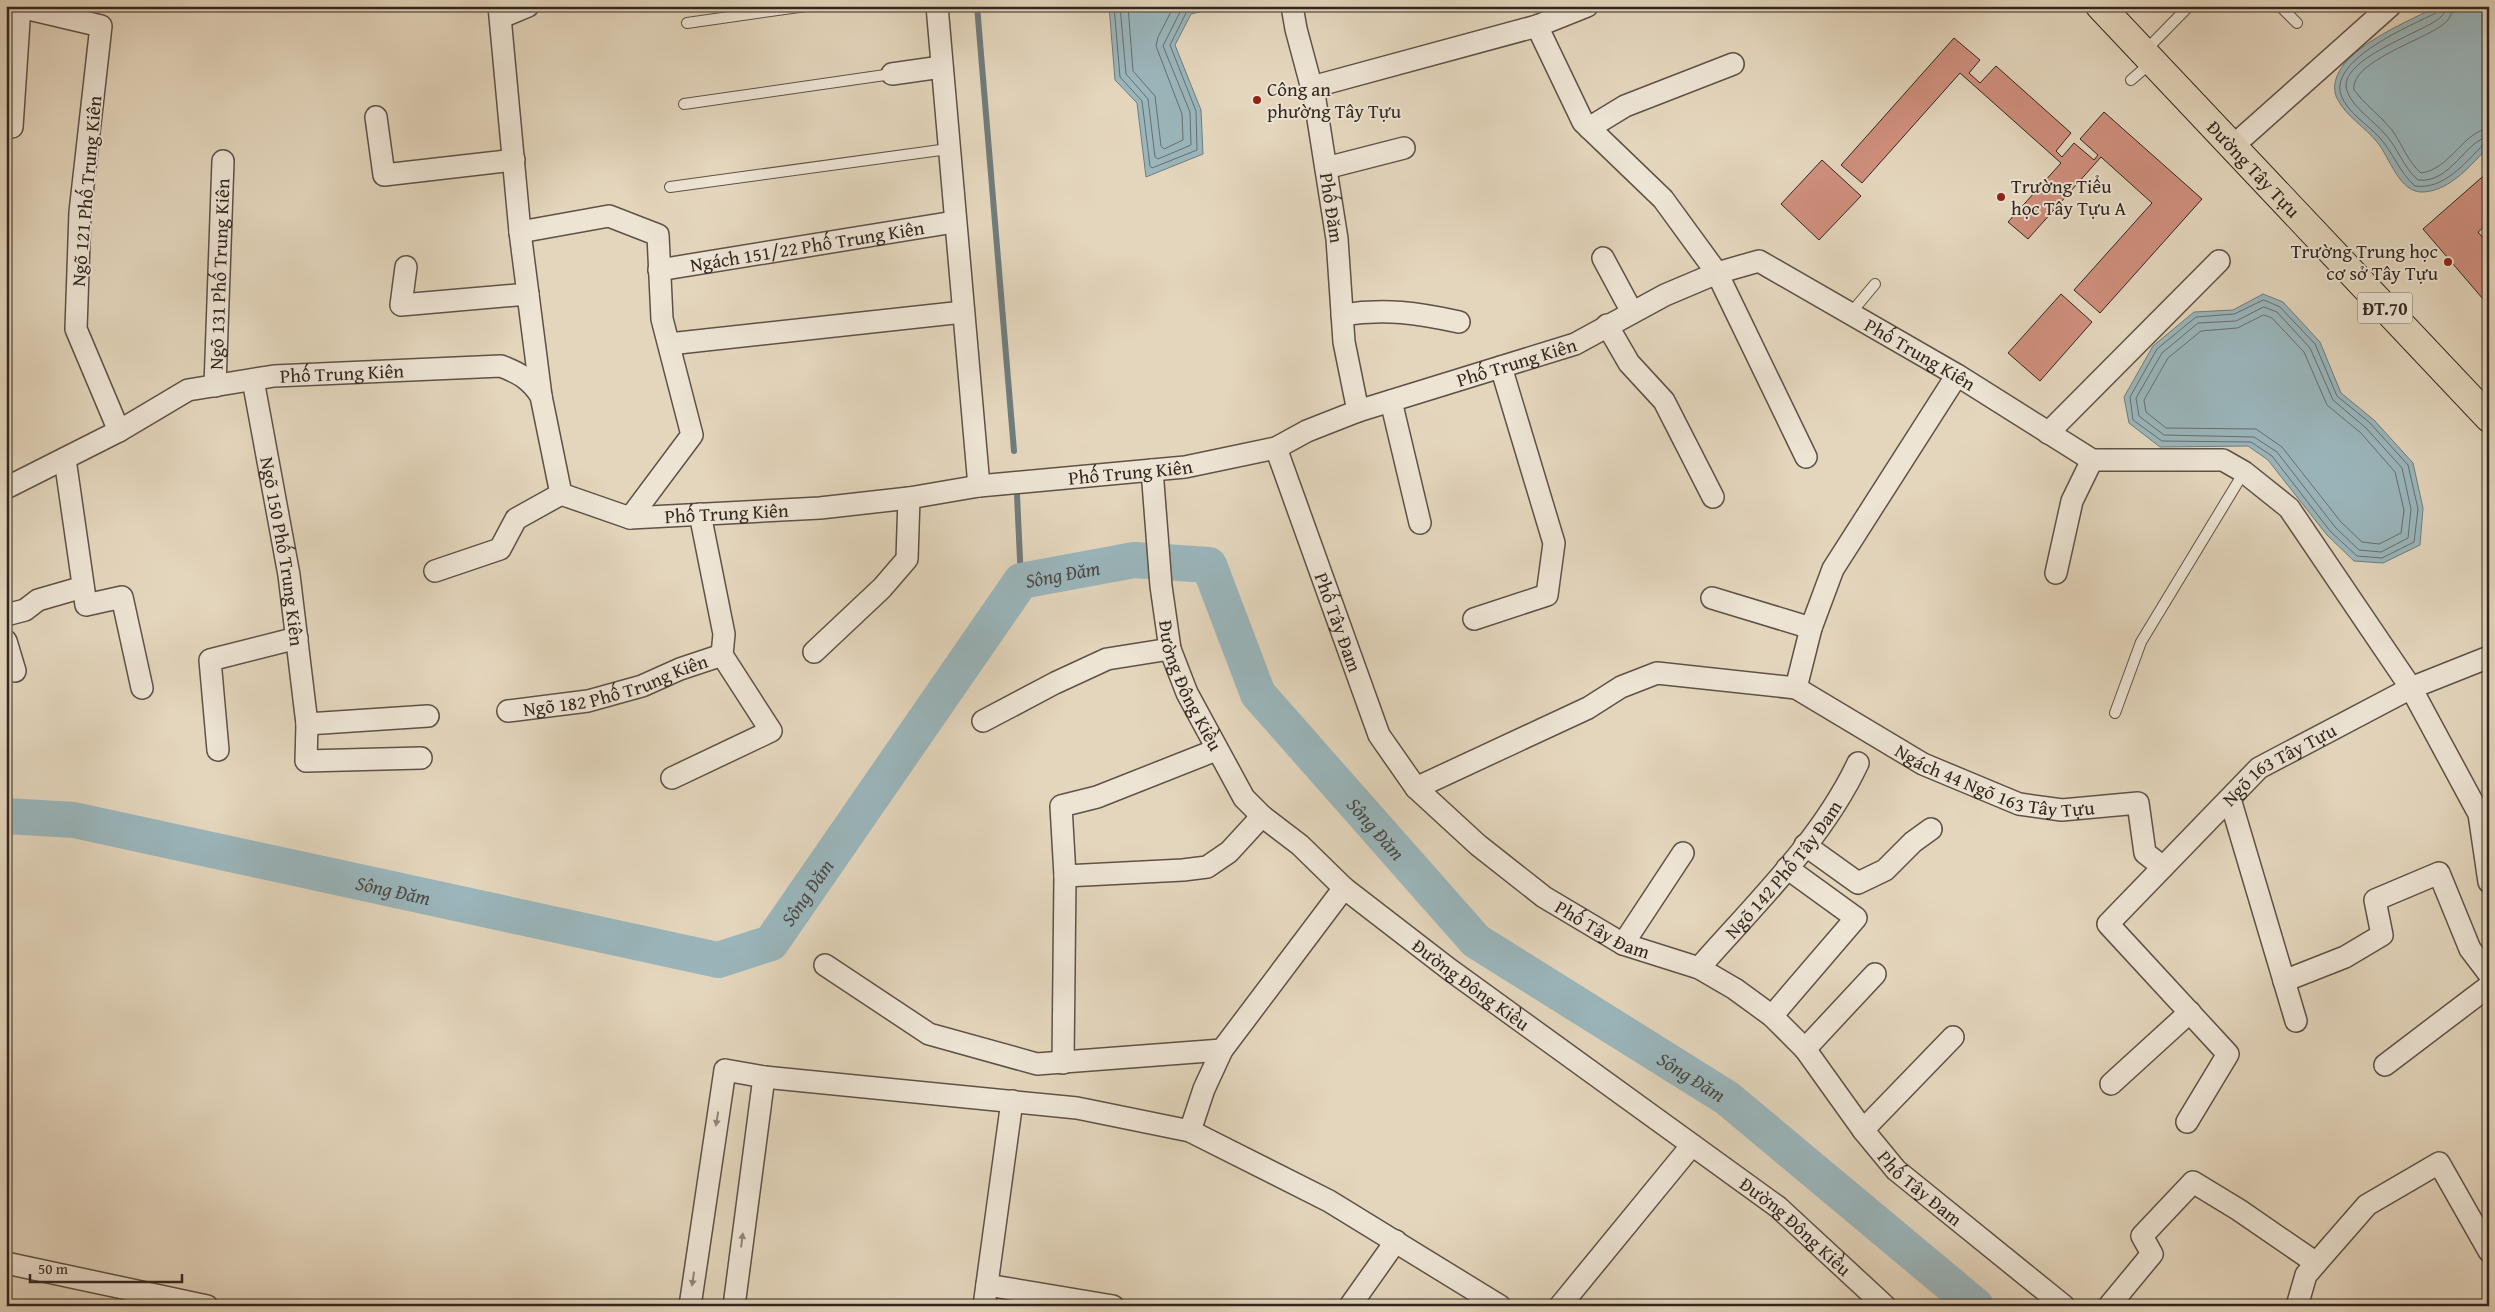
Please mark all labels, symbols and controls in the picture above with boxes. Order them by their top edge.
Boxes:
place label: Công an phường Tây Tựu [1267,75,1402,125]
street label: Ngõ 121 Phố Trung Kiên [64,94,108,288]
marker: Công an phường Tây Tựu [1251,94,1263,106]
street label: Đường Tây Tựu [2201,114,2307,224]
street label: Phố Đăm [1313,171,1352,245]
place label: Trường Tiểu học Tây Tựu A [2011,172,2126,222]
street label: Ngõ 131 Phố Trung Kiên [202,178,236,370]
marker: Trường Tiểu học Tây Tựu A [1995,191,2007,203]
street label: Ngách 151/22 Phố Trung Kiên [688,213,927,279]
place label: Trường Trung học cơ sở Tây Tựu [2291,237,2439,287]
marker: Trường Trung học cơ sở Tây Tựu [2442,256,2454,268]
road number: ĐT.70 [2358,292,2412,324]
street label: Phố Trung Kiên [1860,311,1981,398]
street label: Phố Trung Kiên [1453,330,1580,394]
street label: Phố Trung Kiên [279,356,405,390]
street label: Phố Trung Kiên [1067,452,1195,492]
street label: Ngõ 150 Phố Trung Kiên [253,454,312,648]
street label: Phố Trung Kiên [664,496,790,530]
water label: Sông Đăm [1023,552,1103,594]
street label: Phố Tây Đam [1308,568,1369,676]
street label: Đường Đông Kiều [1152,618,1230,756]
street label: Ngõ 182 Phố Trung Kiên [521,647,712,723]
street label: Ngõ 163 Tây Tựu [2215,715,2342,812]
street label: Ngách 44 Ngõ 163 Tây Tựu [1890,736,2096,824]
water label: Sông Đăm [1341,790,1413,867]
street label: Ngõ 142 Phố Tây Đam [1718,794,1849,945]
water label: Sông Đăm [773,852,840,931]
water label: Sông Đăm [353,867,434,912]
street label: Phố Tây Đam [1550,893,1654,966]
street label: Đường Đông Kiều [1406,932,1536,1038]
water label: Sông Đăm [1652,1044,1732,1109]
one-way arrow [713,1111,721,1127]
street label: Phố Tây Đam [1871,1144,1969,1233]
street label: Đường Đông Kiều [1734,1170,1858,1283]
one-way arrow [739,1232,747,1248]
scale bar [30,1252,182,1284]
text: 50 m [38,1258,69,1279]
one-way arrow [689,1272,697,1288]

